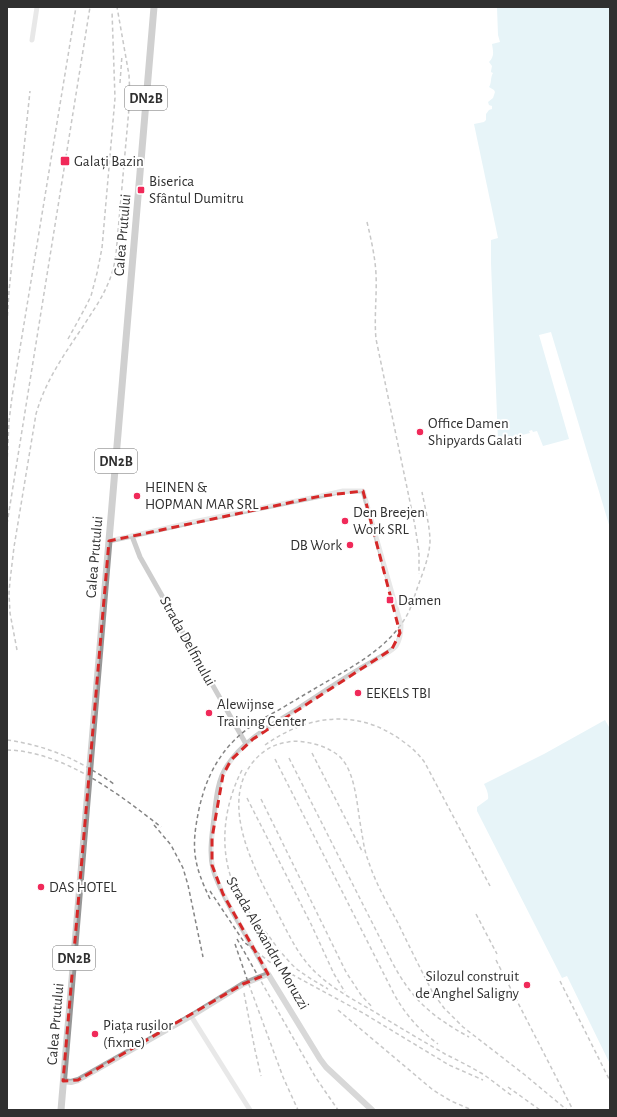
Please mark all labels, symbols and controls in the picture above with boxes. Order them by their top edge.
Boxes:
road number: DN2B [125,86,167,110]
place label: Galați Bazin [74,154,144,170]
marker: Galați Bazin [59,155,71,167]
place label: Biserica Sfântul Dumitru [149,174,244,206]
marker: Biserica Sfântul Dumitru [136,185,146,195]
street label: Calea Prutului [111,193,134,277]
place label: Office Damen Shipyards Galati [428,416,522,448]
marker: Office Damen Shipyards Galati [415,427,425,437]
road number: DN2B [95,449,137,473]
place label: HEINEN & HOPMAN MAR SRL [145,480,259,512]
marker: HEINEN & HOPMAN MAR SRL [132,491,142,501]
place label: Den Breejen Work SRL [353,505,425,537]
street label: Calea Prutului [83,515,106,599]
marker: Den Breejen Work SRL [340,516,350,526]
place label: DB Work [290,538,342,553]
marker: DB Work [345,540,355,550]
place label: Damen [398,593,441,608]
street label: Strada Delfinului [157,594,218,688]
marker: Damen [385,595,395,605]
place label: EEKELS TBI [366,686,431,701]
marker: EEKELS TBI [353,688,363,698]
place label: Alewijnse Training Center [217,697,306,729]
marker: Alewijnse Training Center [204,708,214,718]
street label: Strada Alexandru Moruzzi [223,874,312,1012]
place label: DAS HOTEL [49,880,117,895]
marker: DAS HOTEL [36,882,46,892]
road number: DN2B [53,946,95,970]
place label: Silozul construit de Anghel Saligny [415,969,520,1001]
marker: Silozul construit de Anghel Saligny [522,980,532,990]
street label: Calea Prutului [44,982,67,1066]
place label: Piața rușilor (fixme) [103,1018,173,1050]
marker: Piața rușilor (fixme) [90,1029,100,1039]

